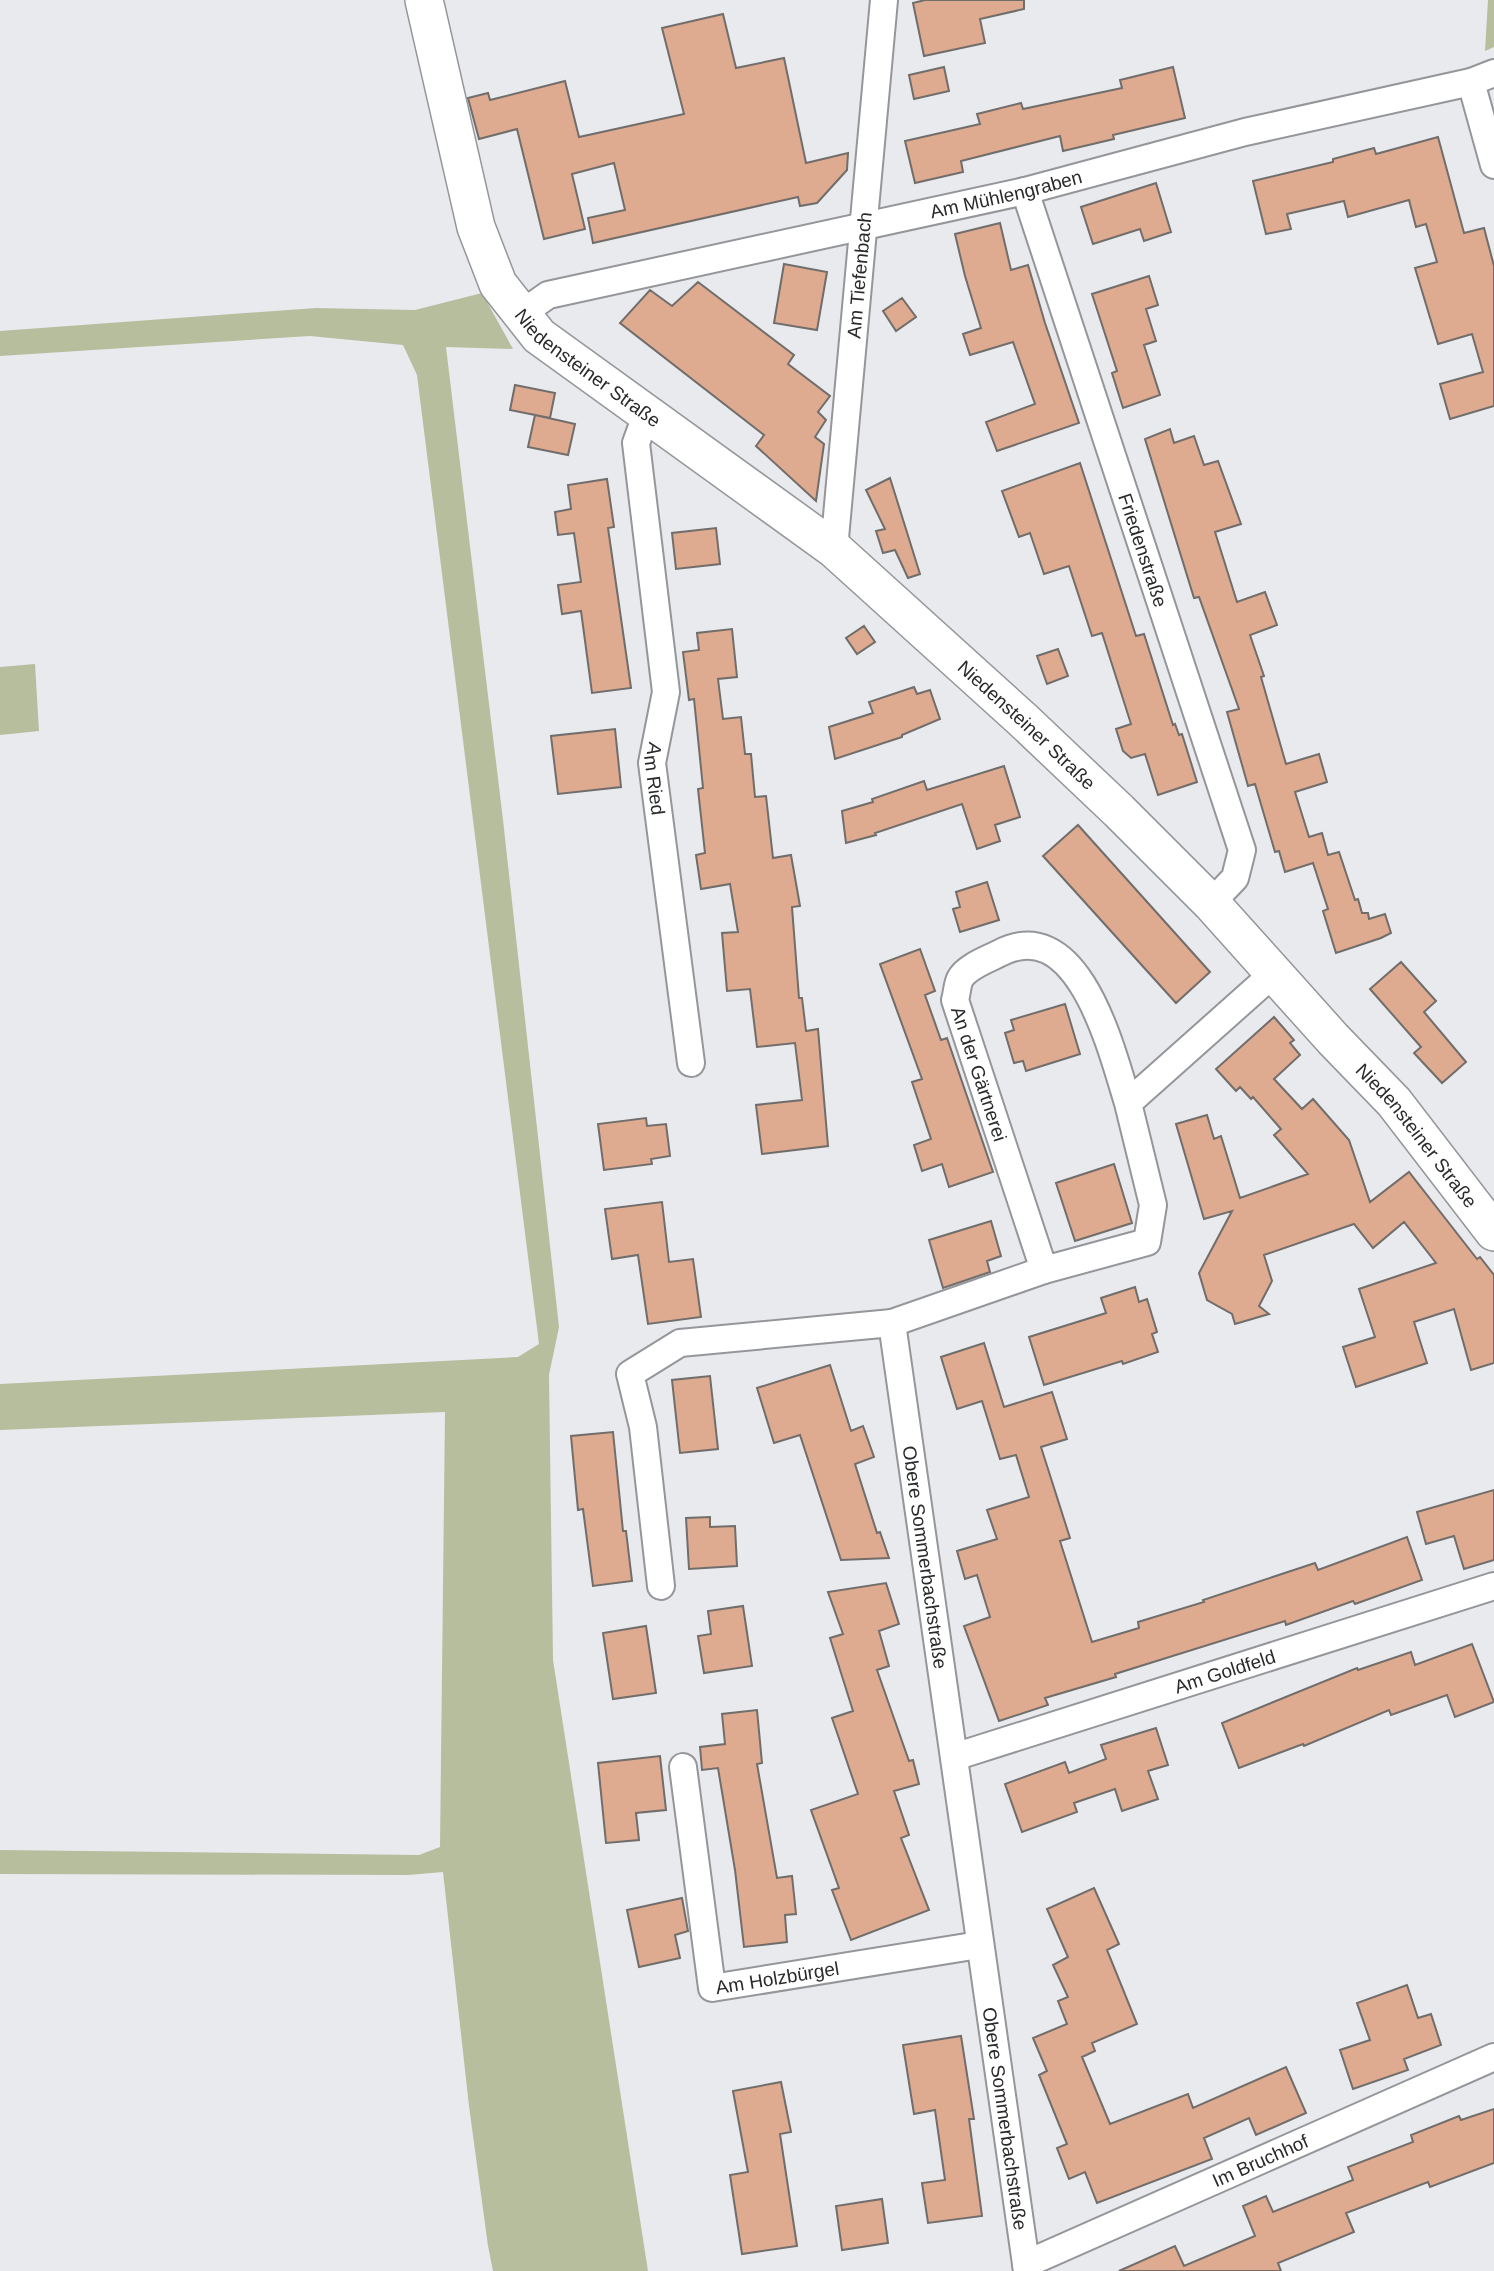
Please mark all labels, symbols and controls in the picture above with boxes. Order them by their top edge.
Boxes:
street label: Am Mühlengraben [928,166,1084,222]
street label: Am Tiefenbach [843,211,876,339]
street label: Niedensteiner Straße [511,305,665,431]
street label: Friedenstraße [1114,491,1171,610]
street label: Niedensteiner Straße [953,656,1099,794]
street label: Am Ried [640,741,669,816]
street label: An der Gärtnerei [947,1004,1011,1144]
street label: Niedensteiner Straße [1352,1059,1481,1212]
street label: Obere Sommerbachstraße [899,1444,951,1670]
street label: Am Goldfeld [1172,1646,1278,1698]
street label: Am Holzbürgel [714,1958,841,1998]
street label: Obere Sommerbachstraße [979,2006,1031,2232]
street label: Im Bruchhof [1209,2130,1312,2191]

